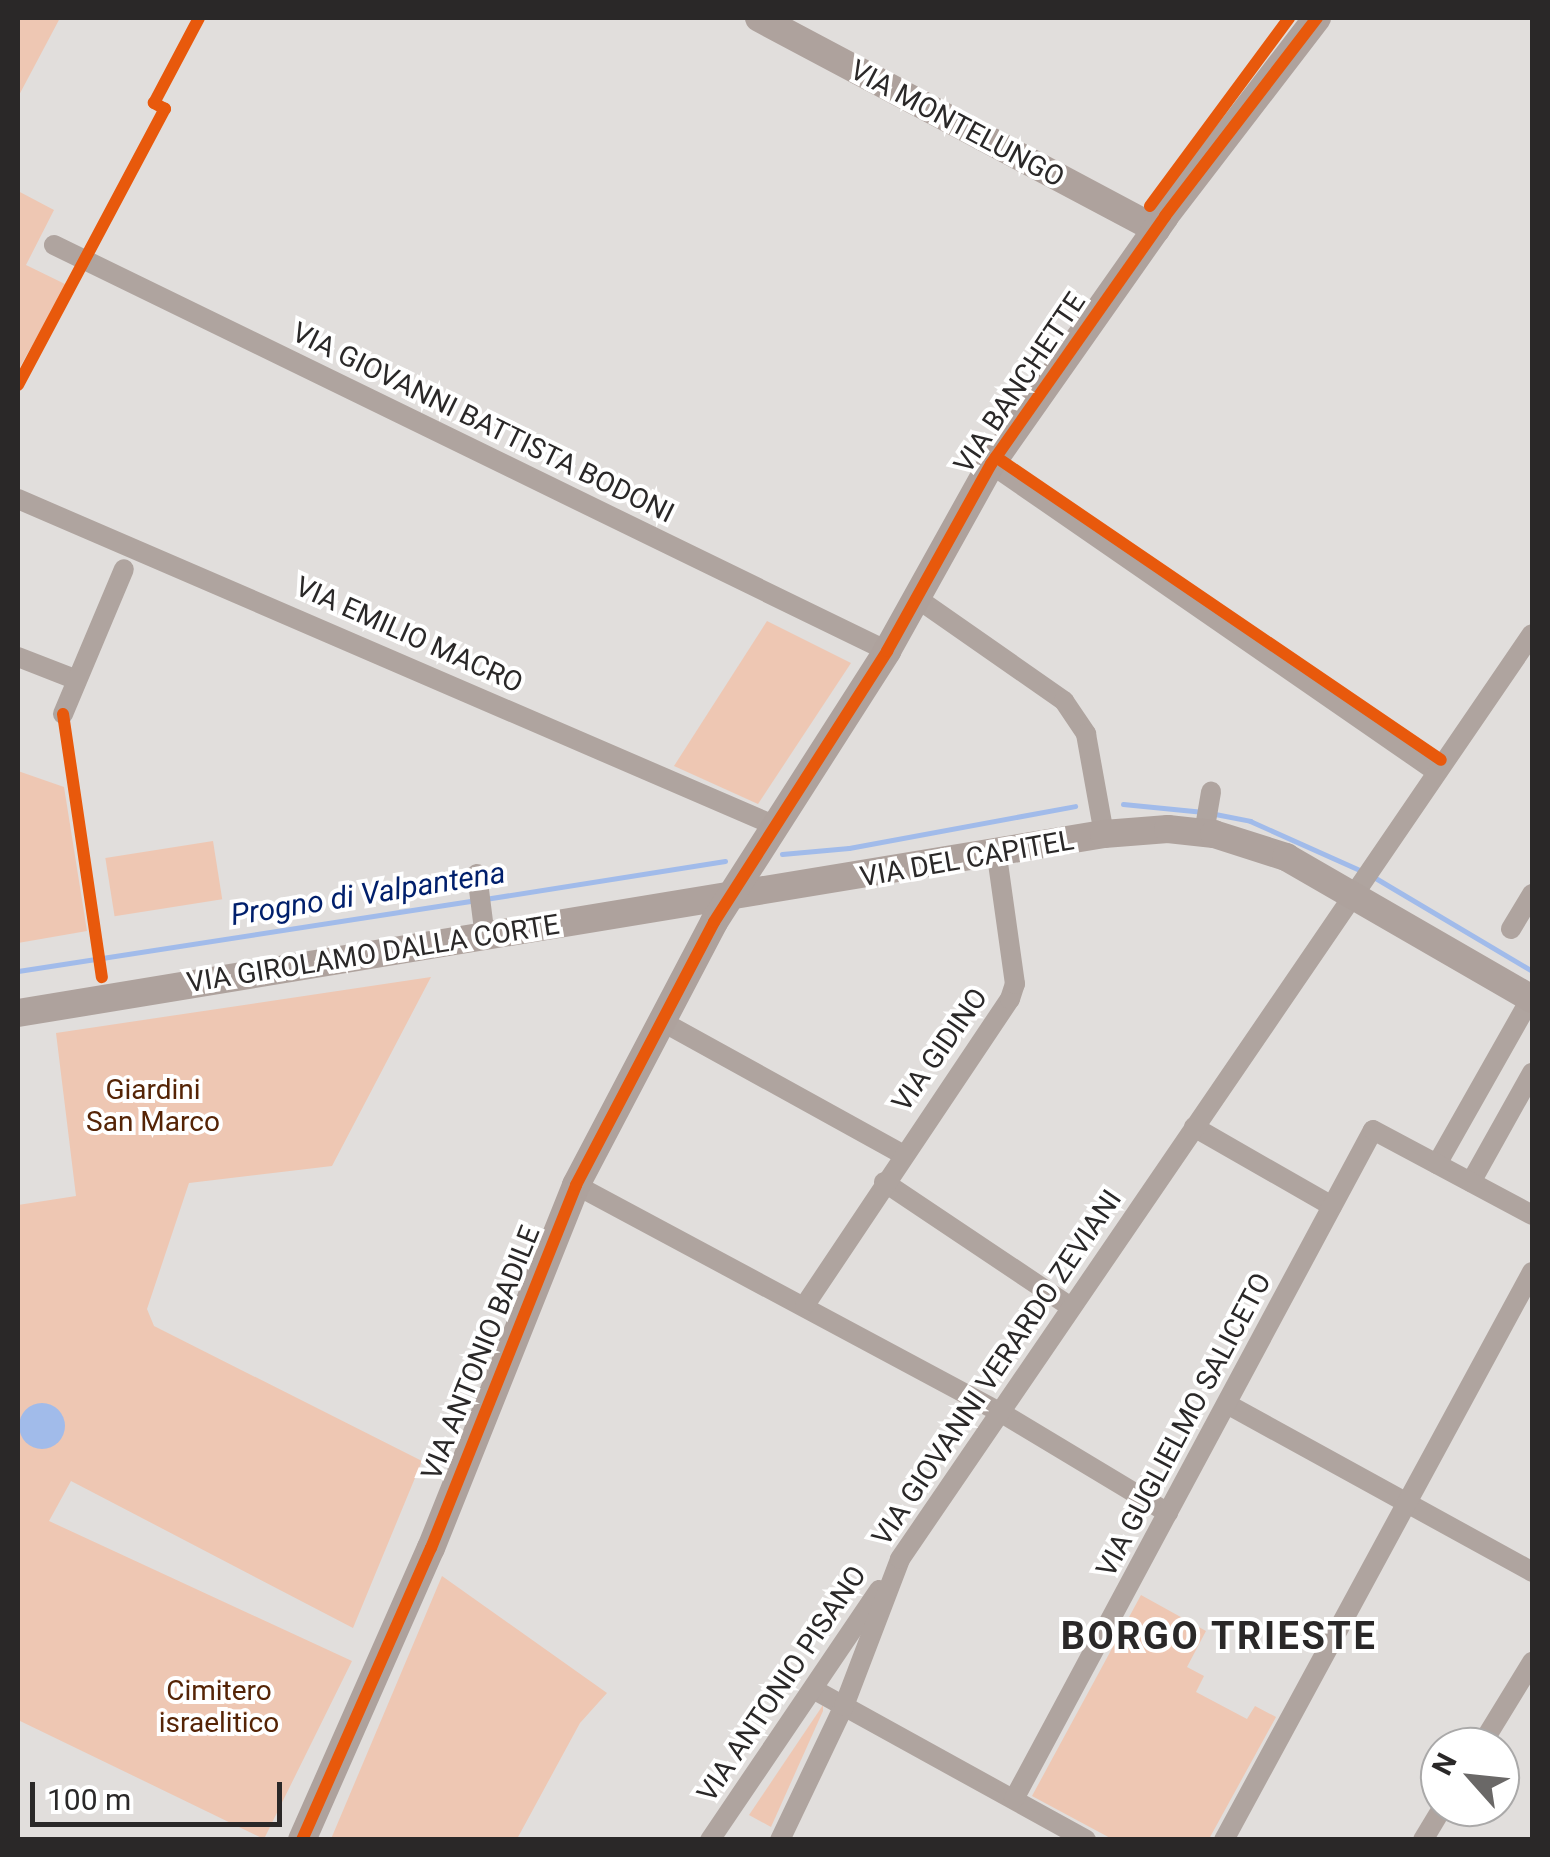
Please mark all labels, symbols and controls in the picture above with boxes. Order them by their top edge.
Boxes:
street label: VIA MONTELUNGO [844,53,1070,195]
street label: VIA BANCHETTE [947,286,1093,480]
street label: VIA GIOVANNI BATTISTA BODONI [287,316,679,530]
street label: VIA EMILIO MACRO [290,570,528,700]
street label: VIA DEL CAPITEL [858,824,1076,894]
water label: Progno di Valpantena [228,855,508,933]
street label: VIA GIROLAMO DALLA CORTE [184,908,562,1000]
street label: VIA GIDINO [885,982,995,1118]
park label: Giardini San Marco [86,1073,220,1139]
street label: VIA GIOVANNI VERARDO ZEVIANI [865,1184,1129,1552]
street label: VIA ANTONIO BADILE [415,1221,547,1485]
street label: VIA GUGLIELMO SALICETO [1090,1267,1278,1583]
street label: VIA ANTONIO PISANO [690,1560,874,1808]
district label: BORGO TRIESTE [1060,1614,1378,1660]
park label: Cimitero israelitico [159,1674,279,1740]
north arrow [1420,1727,1520,1827]
text: N [1425,1748,1464,1780]
scale bar [35,1762,288,1824]
text: 100 m [47,1782,131,1817]

